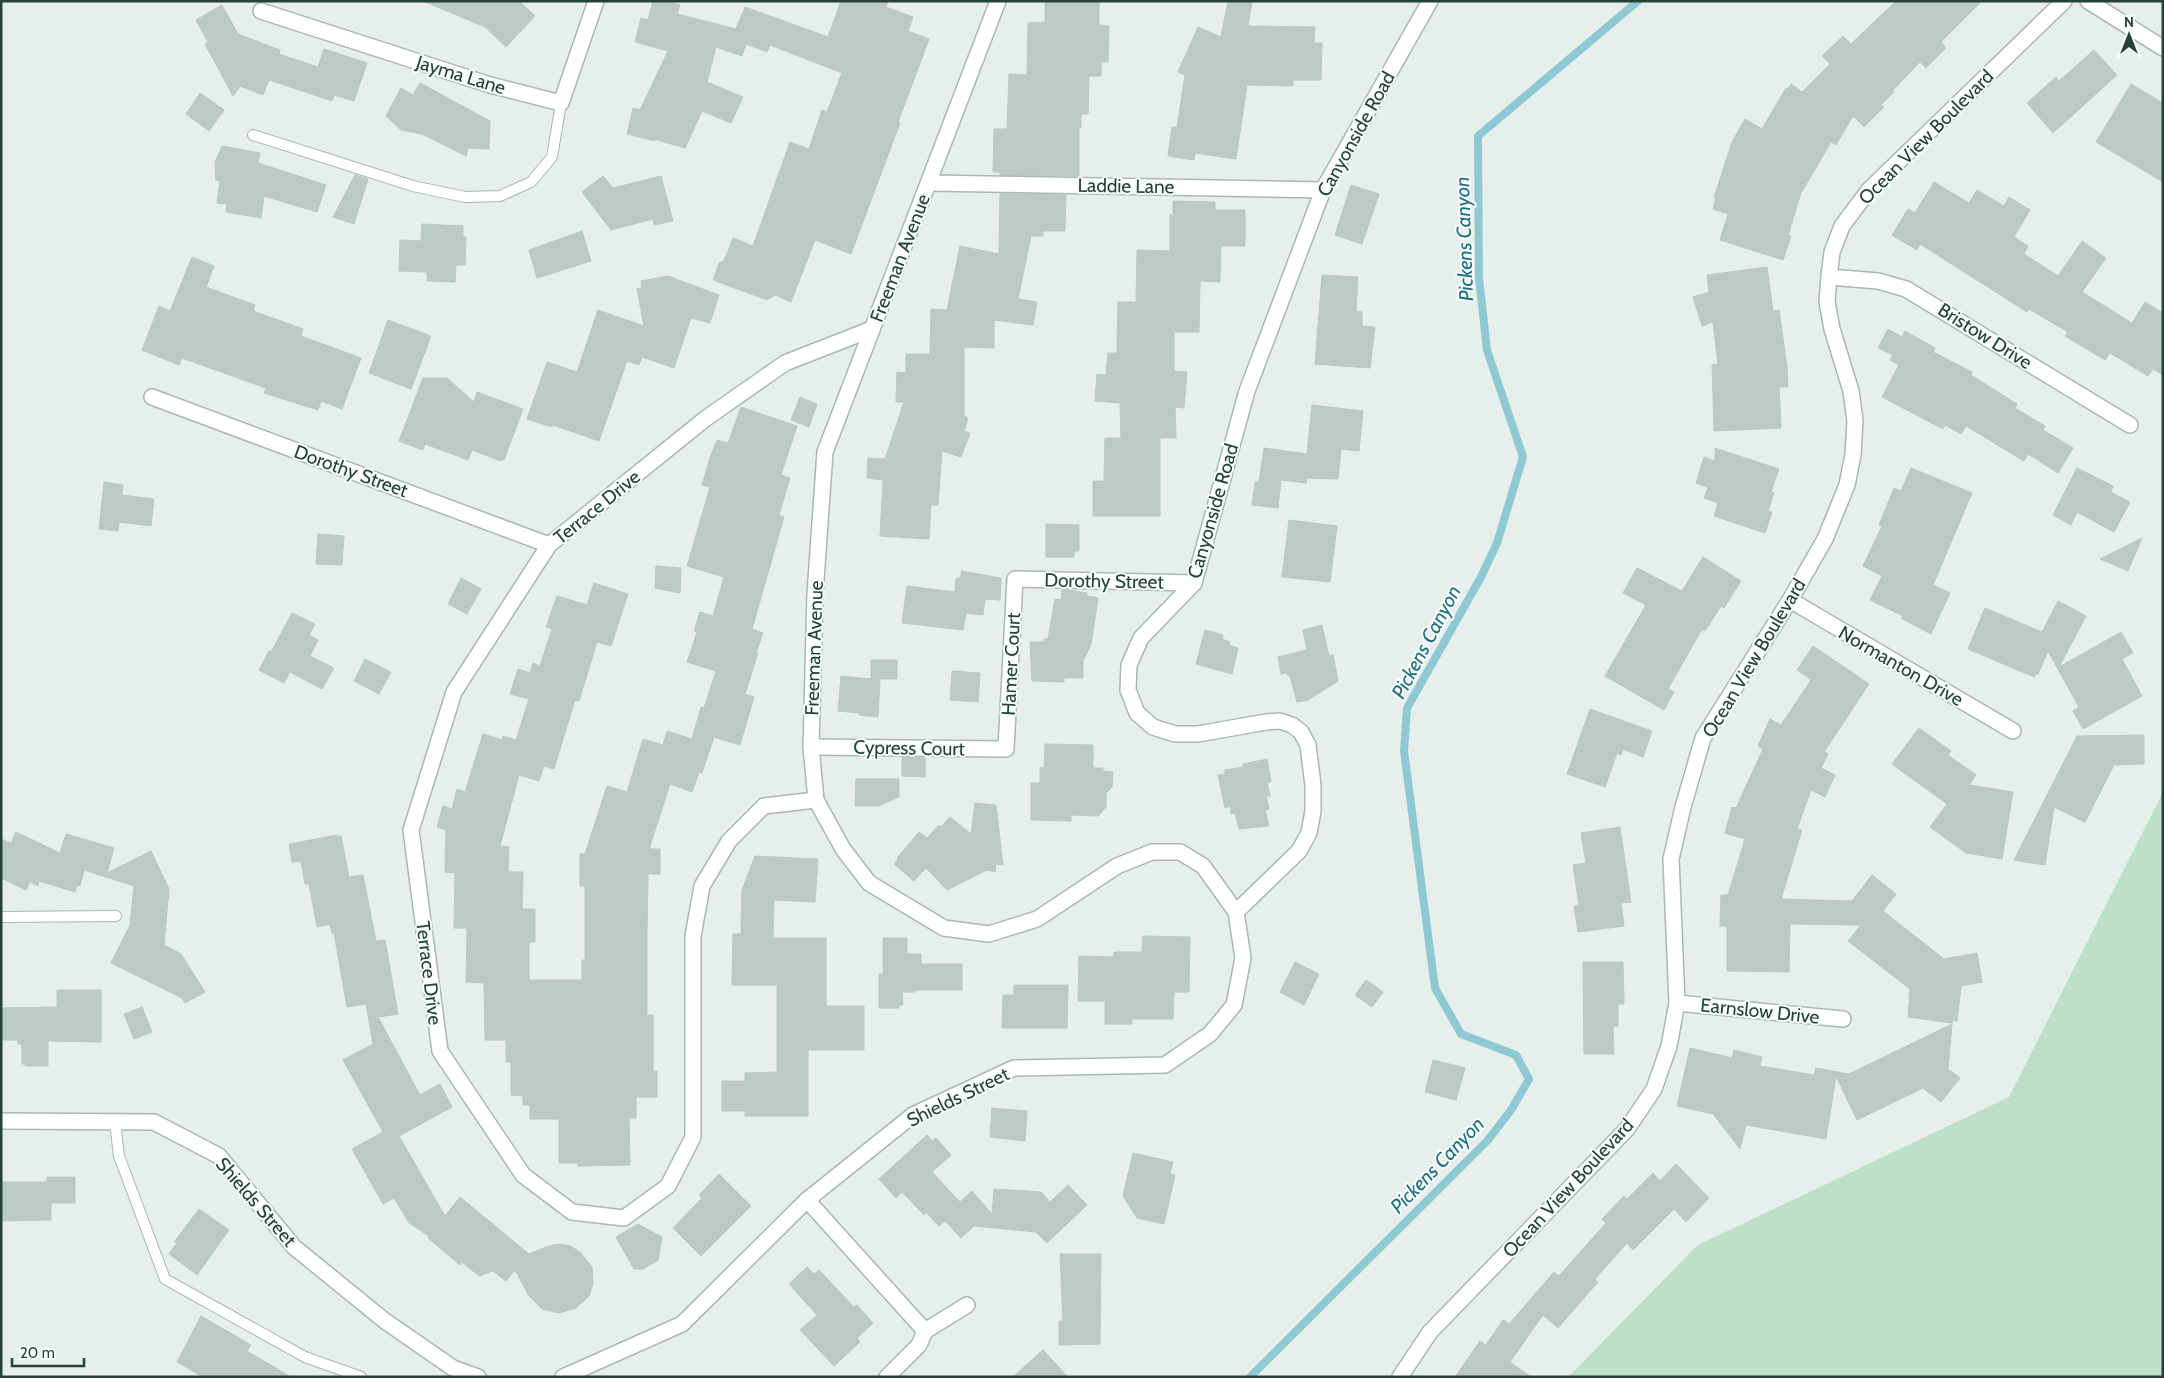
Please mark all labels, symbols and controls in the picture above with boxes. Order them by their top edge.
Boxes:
north arrow [2104,10,2154,60]
text: N [2124,13,2134,31]
street label: Jayma Lane [413,50,509,100]
street label: Ocean View Boulevard [1854,65,1998,209]
street label: Canyonside Road [1312,68,1400,200]
street label: Laddie Lane [1077,174,1175,198]
water label: Pickens Canyon [1450,176,1478,302]
street label: Freeman Avenue [865,191,935,325]
street label: Bristow Drive [1934,298,2036,374]
street label: Dorothy Street [291,440,412,502]
street label: Canyonside Road [1183,441,1243,581]
street label: Terrace Drive [549,465,645,549]
street label: Dorothy Street [1044,568,1164,594]
street label: Ocean View Boulevard [1697,574,1811,742]
street label: Freeman Avenue [800,580,828,716]
water label: Pickens Canyon [1386,581,1466,703]
street label: Hamer Court [997,611,1025,716]
street label: Normanton Drive [1835,621,1968,711]
street label: Cypress Court [853,736,966,760]
street label: Terrace Drive [411,920,447,1027]
street label: Earnslow Drive [1699,993,1821,1029]
street label: Shields Street [903,1062,1013,1132]
water label: Pickens Canyon [1385,1112,1489,1218]
street label: Ocean View Boulevard [1498,1114,1638,1262]
street label: Shields Street [211,1153,301,1252]
scale bar [12,1336,85,1368]
text: 20 m [20,1344,55,1362]

